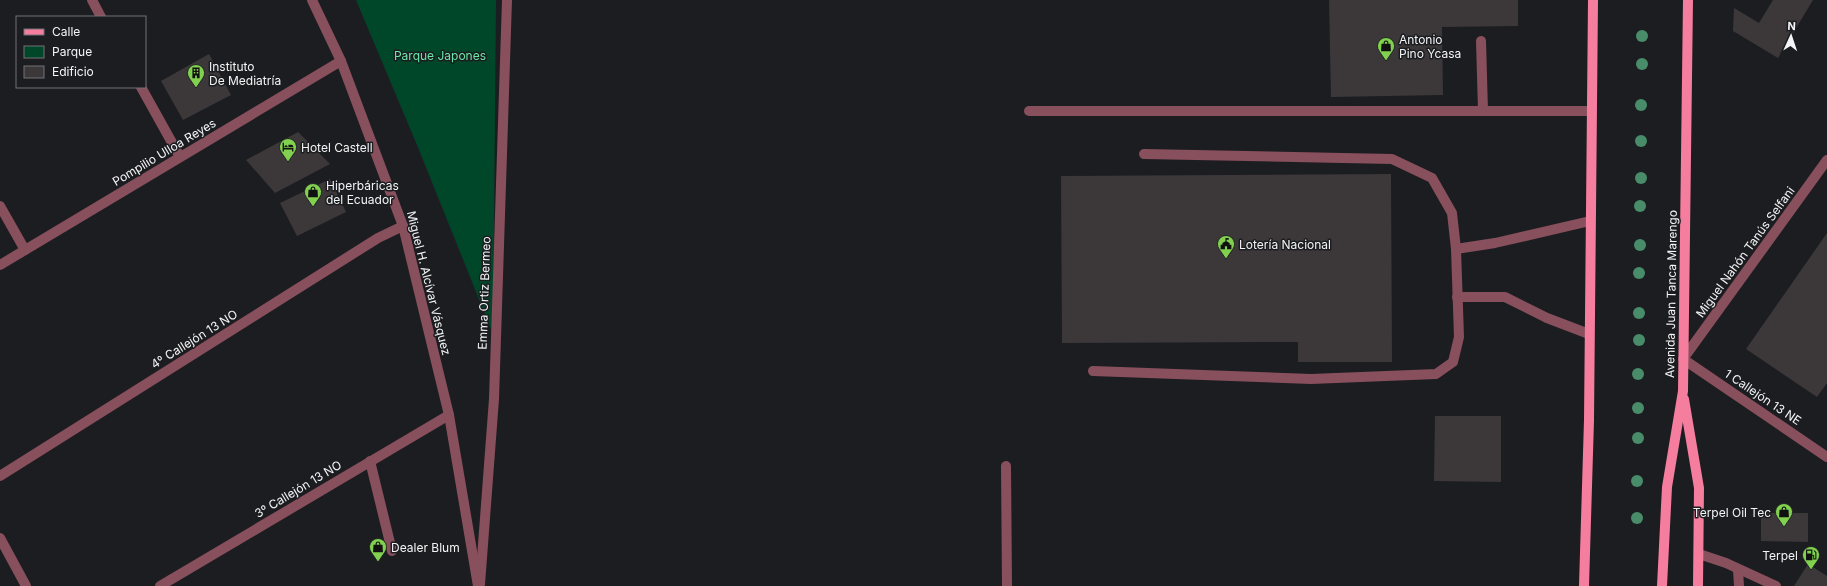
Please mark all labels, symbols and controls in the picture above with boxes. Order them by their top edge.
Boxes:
legend [16,16,146,88]
north arrow [1771,16,1811,56]
text: N [1787,19,1796,33]
text: Calle [52,24,80,39]
place label: Antonio Pino Ycasa [1399,32,1461,61]
shop icon: Antonio Pino Ycasa [1376,36,1396,61]
text: Parque [52,44,92,59]
park label: Parque Japones [394,48,486,63]
place label: Instituto De Mediatría [209,59,281,88]
building icon: Instituto De Mediatría [186,63,206,88]
text: Edificio [52,64,94,79]
street label: Pompilio Ulloa Reyes [109,115,219,189]
hotel icon: Hotel Castell [278,137,298,162]
place label: Hotel Castell [301,140,373,155]
place label: Hiperbáricas del Ecuador [326,178,399,207]
shop icon: Hiperbáricas del Ecuador [303,182,323,207]
street label: Miguel Nahón Tanús Selfani [1692,184,1798,320]
street label: Miguel H. Alcívar Vásquez [404,209,454,357]
street label: Avenida Juan Tanca Marengo [1662,210,1680,378]
public building icon: Lotería Nacional [1216,234,1236,259]
street label: Emma Ortiz Bermeo [475,236,493,350]
place label: Lotería Nacional [1239,237,1331,252]
street label: 4º Callejón 13 NO [148,306,240,372]
street label: 1 Callejón 13 NE [1722,366,1804,428]
street label: 3º Callejón 13 NO [252,457,344,521]
shop icon: Terpel Oil Tec [1774,502,1794,527]
place label: Terpel Oil Tec [1693,505,1771,520]
shop icon: Dealer Blum [368,537,388,562]
place label: Dealer Blum [391,540,460,555]
fuel station icon: Terpel [1801,545,1821,570]
place label: Terpel [1762,548,1798,563]

